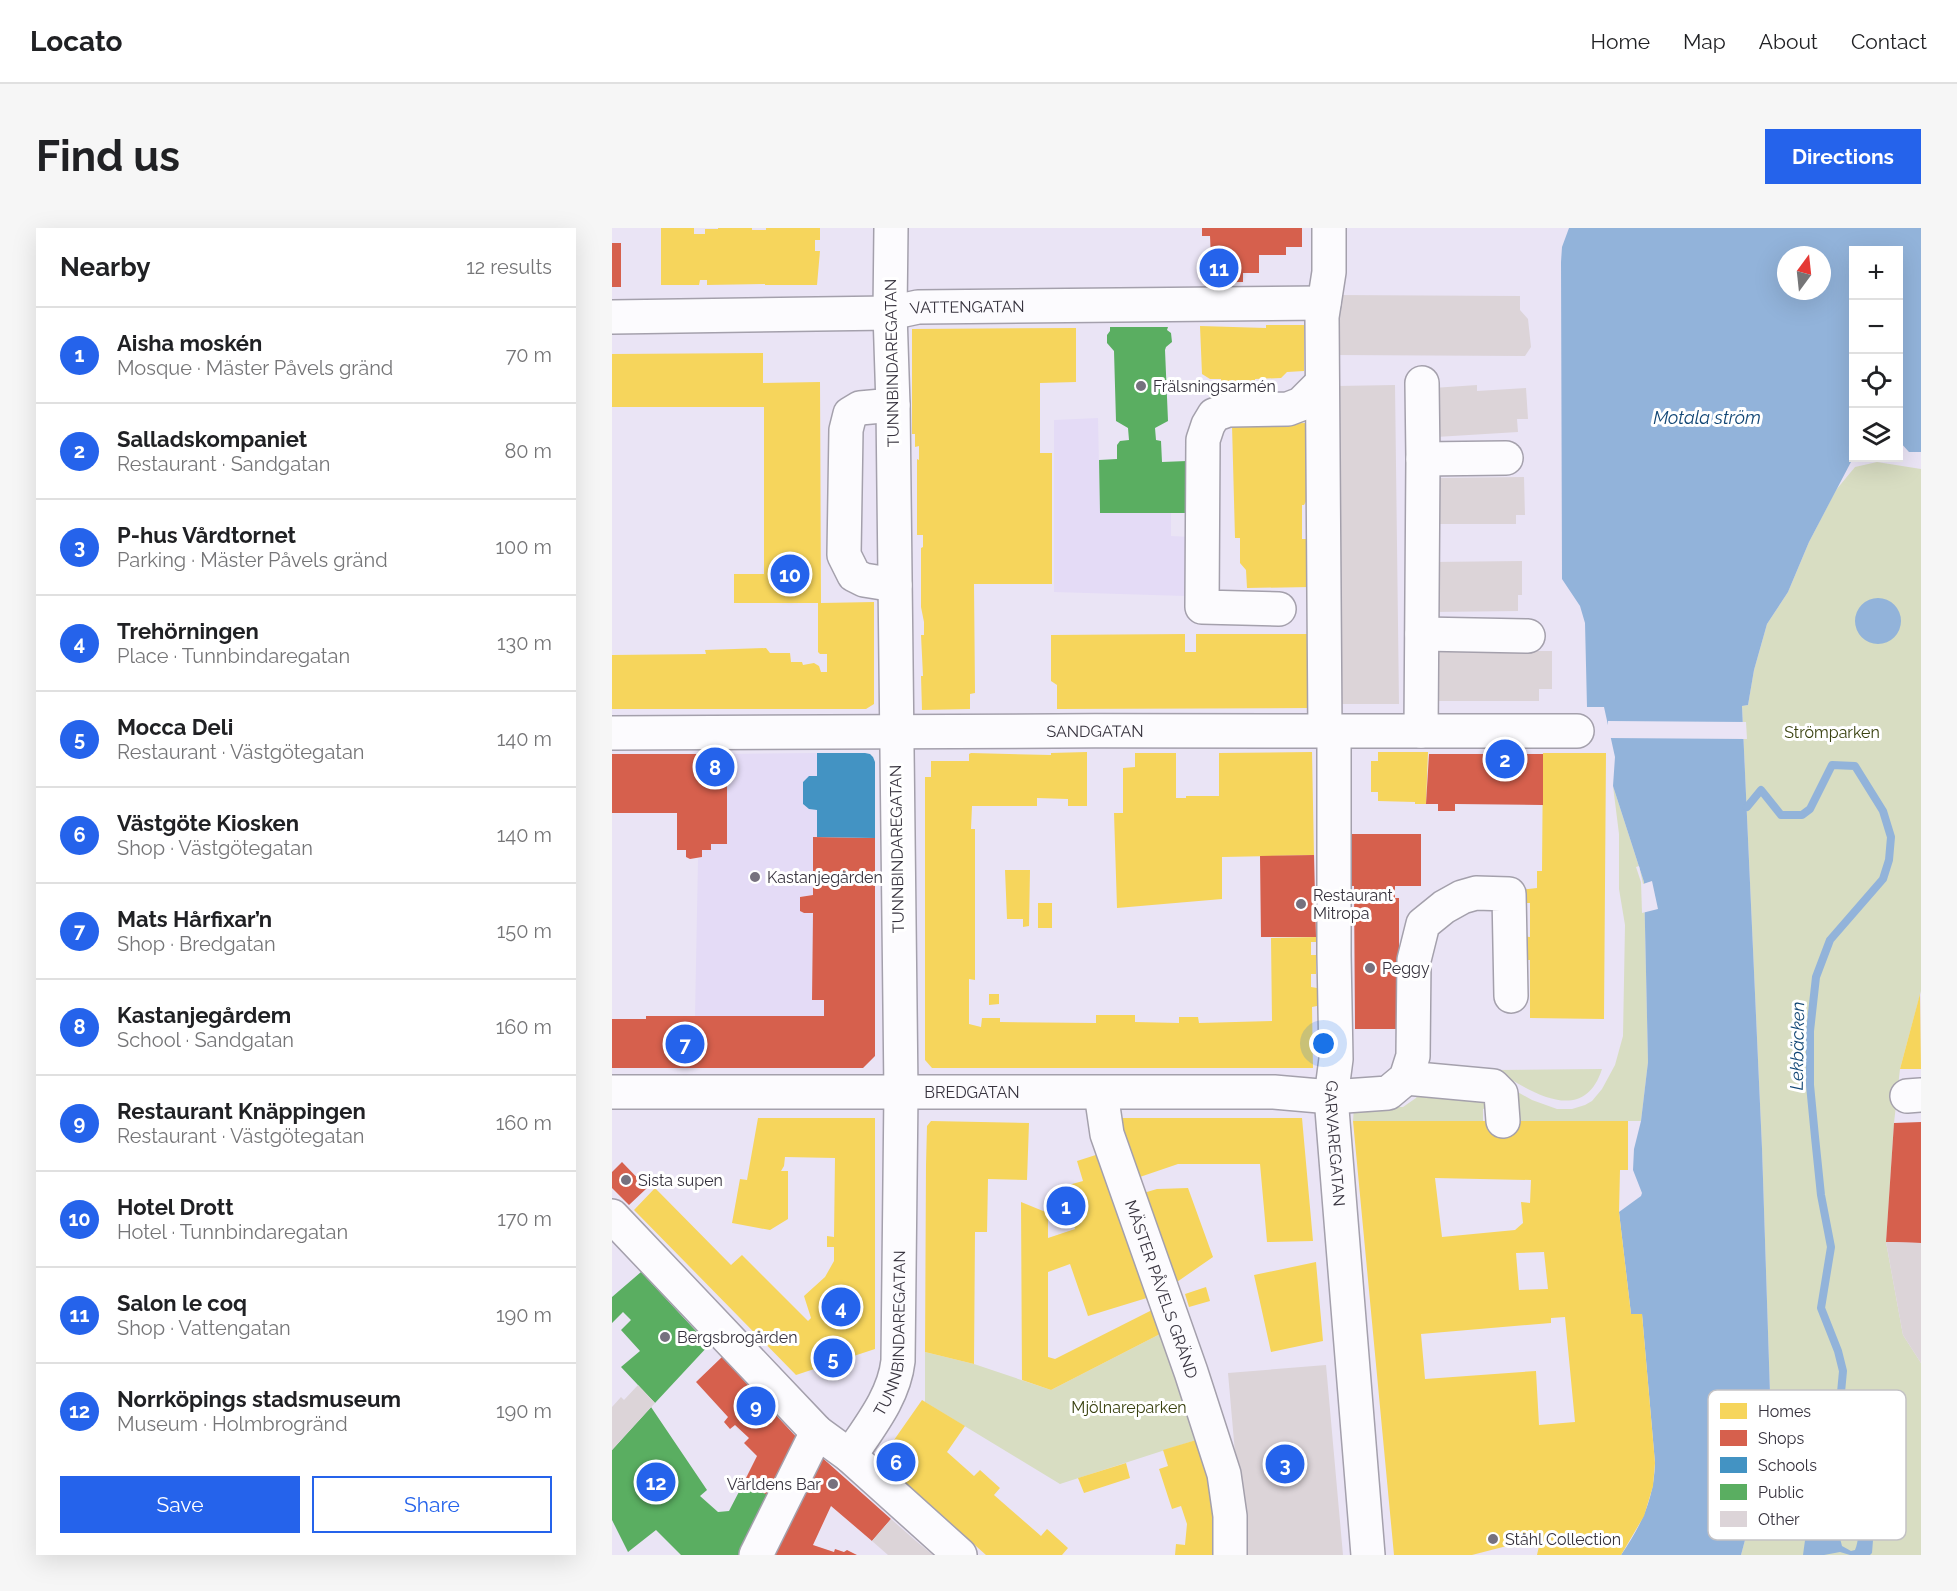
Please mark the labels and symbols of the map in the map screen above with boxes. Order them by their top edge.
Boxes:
pin: 11 [1200,246,1238,291]
north arrow [1777,246,1831,300]
street label: TUNNBINDAREGATAN [881,279,903,447]
street label: VATTENGATAN [908,296,1025,318]
place label: Frälsningsarmén [1153,377,1276,396]
marker: Frälsningsarmén [1134,379,1148,393]
water label: Motala ström [1653,407,1761,428]
pin: 10 [770,552,810,596]
street label: SANDGATAN [1046,721,1144,740]
park label: Strömparken [1784,723,1880,742]
pin: 2 [1486,736,1524,782]
pin: 8 [696,744,734,790]
street label: TUNNBINDAREGATAN [886,765,908,933]
place label: Kastanjegården [767,868,883,887]
marker: Kastanjegården [748,870,762,884]
place label: Restaurant Mitropa [1313,886,1393,923]
marker: Restaurant Mitropa [1294,897,1308,911]
place label: Peggy [1382,959,1430,978]
marker: Peggy [1363,961,1377,975]
water label: Lekbäcken [1786,1001,1808,1091]
pin: 7 [666,1022,704,1066]
your location [1309,1029,1338,1058]
street label: GARVAREGATAN [1321,1079,1349,1207]
street label: BREDGATAN [924,1083,1020,1102]
place label: Sista supen [638,1171,723,1190]
marker: Sista supen [619,1173,633,1187]
pin: 1 [1046,1184,1086,1228]
street label: MÄSTER PÅVELS GRÄND [1122,1197,1202,1381]
street label: TUNNBINDAREGATAN [869,1250,909,1419]
pin: 4 [822,1284,860,1330]
place label: Bergsbrogården [677,1328,797,1347]
marker: Bergsbrogården [658,1330,672,1344]
pin: 5 [814,1336,852,1380]
pin: 9 [736,1384,776,1428]
legend [1708,1390,1906,1540]
park label: Mjölnareparken [1071,1398,1187,1417]
text: Homes [1758,1402,1811,1421]
text: Shops [1758,1429,1804,1448]
pin: 6 [876,1440,916,1484]
pin: 3 [1266,1442,1304,1486]
text: Schools [1758,1456,1817,1475]
pin: 12 [636,1460,675,1504]
place label: Världens Bar [727,1475,821,1494]
marker: Världens Bar [826,1477,840,1491]
text: Public [1758,1483,1804,1502]
text: Other [1758,1510,1800,1529]
place label: Ståhl Collection [1505,1530,1621,1549]
marker: Ståhl Collection [1486,1532,1500,1546]

